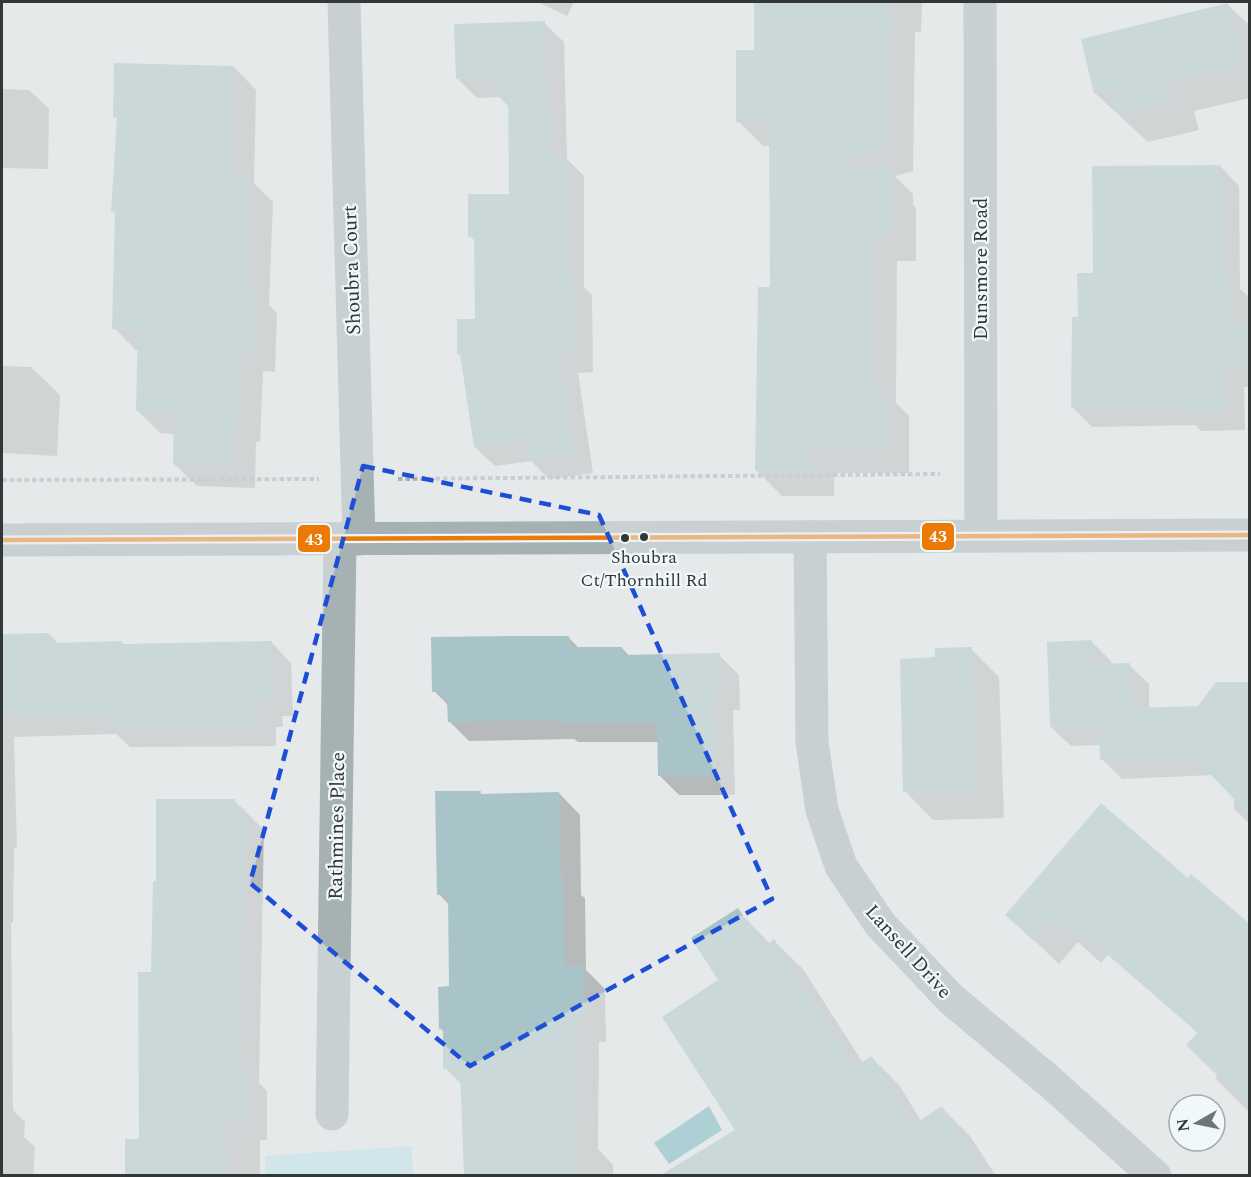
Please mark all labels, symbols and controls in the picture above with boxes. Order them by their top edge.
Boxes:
street label: Dunsmore Road [966,198,996,340]
street label: Shoubra Court [335,204,369,335]
line badge: 43 [921,522,955,551]
line badge: 43 [297,524,331,553]
text: 43 [929,525,947,549]
text: 43 [305,528,323,552]
marker: Shoubra Ct/Thornhill Rd [638,531,650,543]
unlabelled marker [619,532,631,544]
place label: Shoubra Ct/Thornhill Rd [581,544,707,594]
street label: Rathmines Place [321,752,353,900]
street label: Lansell Drive [858,898,959,1006]
north arrow [1167,1093,1227,1153]
text: N [1170,1117,1196,1134]

